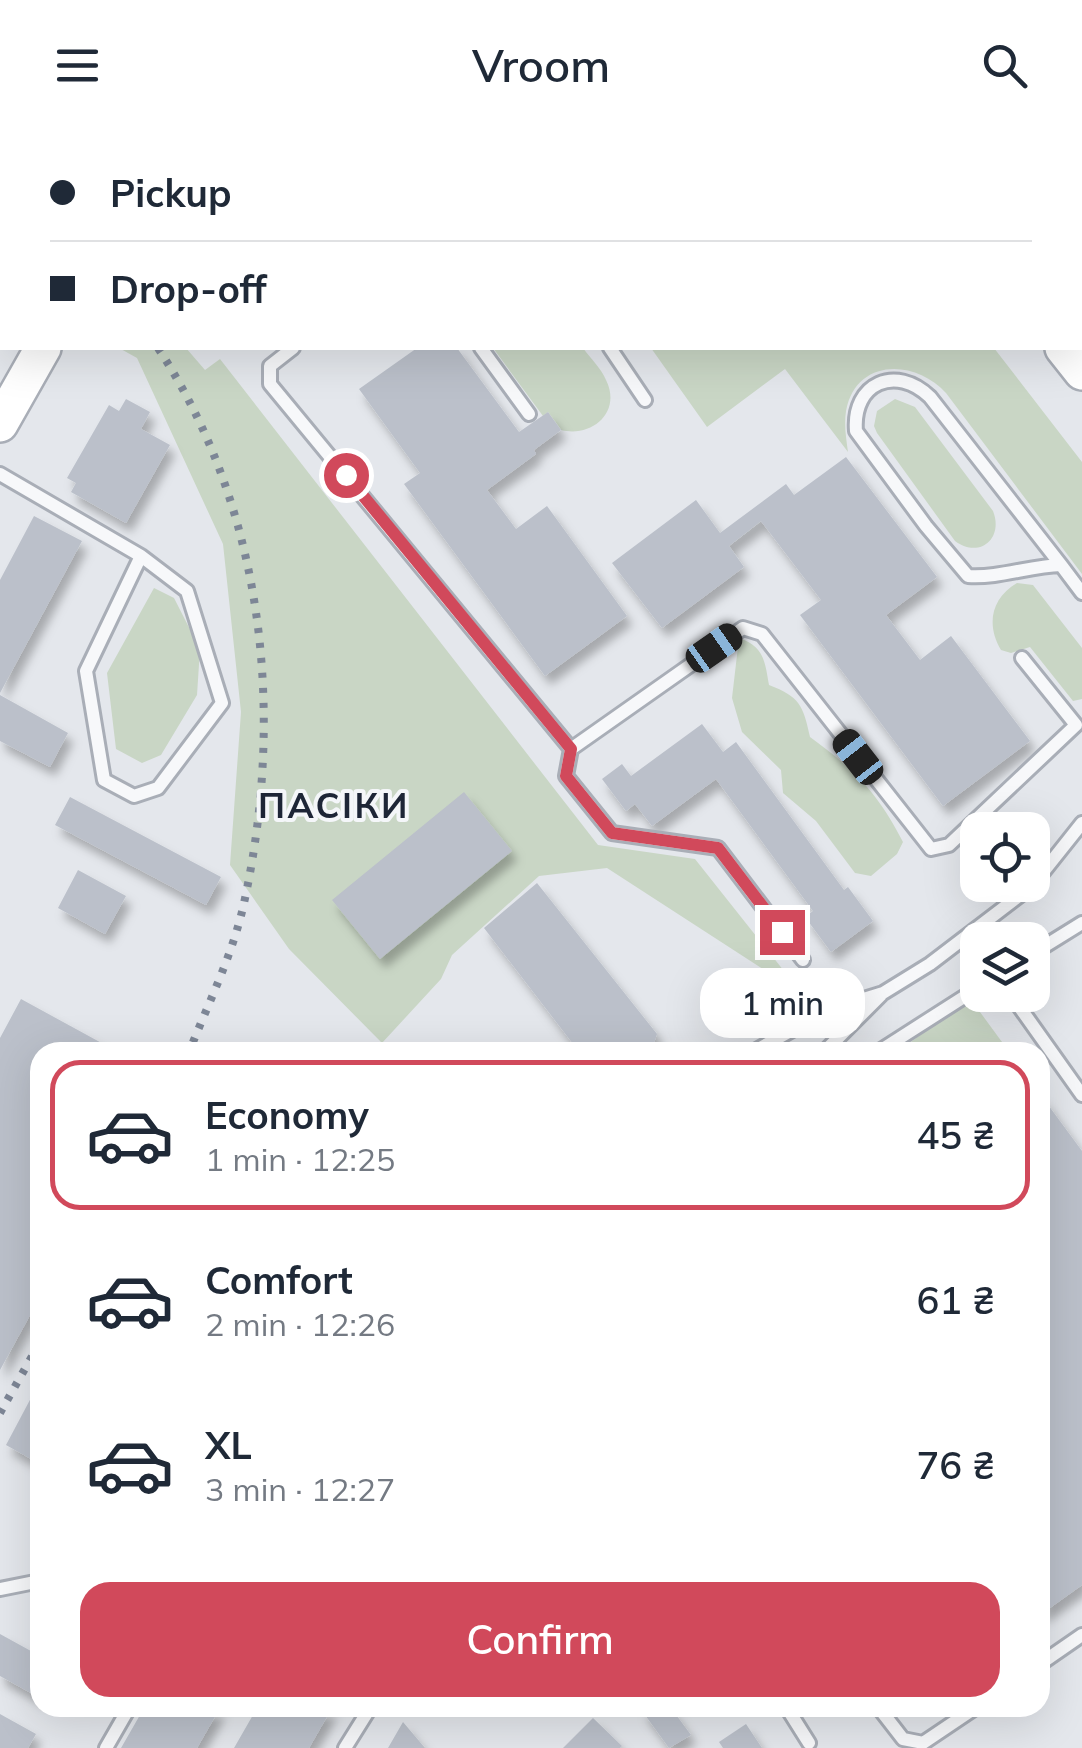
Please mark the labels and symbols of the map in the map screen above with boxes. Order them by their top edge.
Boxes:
route start [324,453,369,498]
car [681,619,747,677]
car [828,724,888,790]
district label: ПАСІКИ [258,783,410,827]
route end [760,910,805,955]
callout: 1 min [700,967,864,1037]

